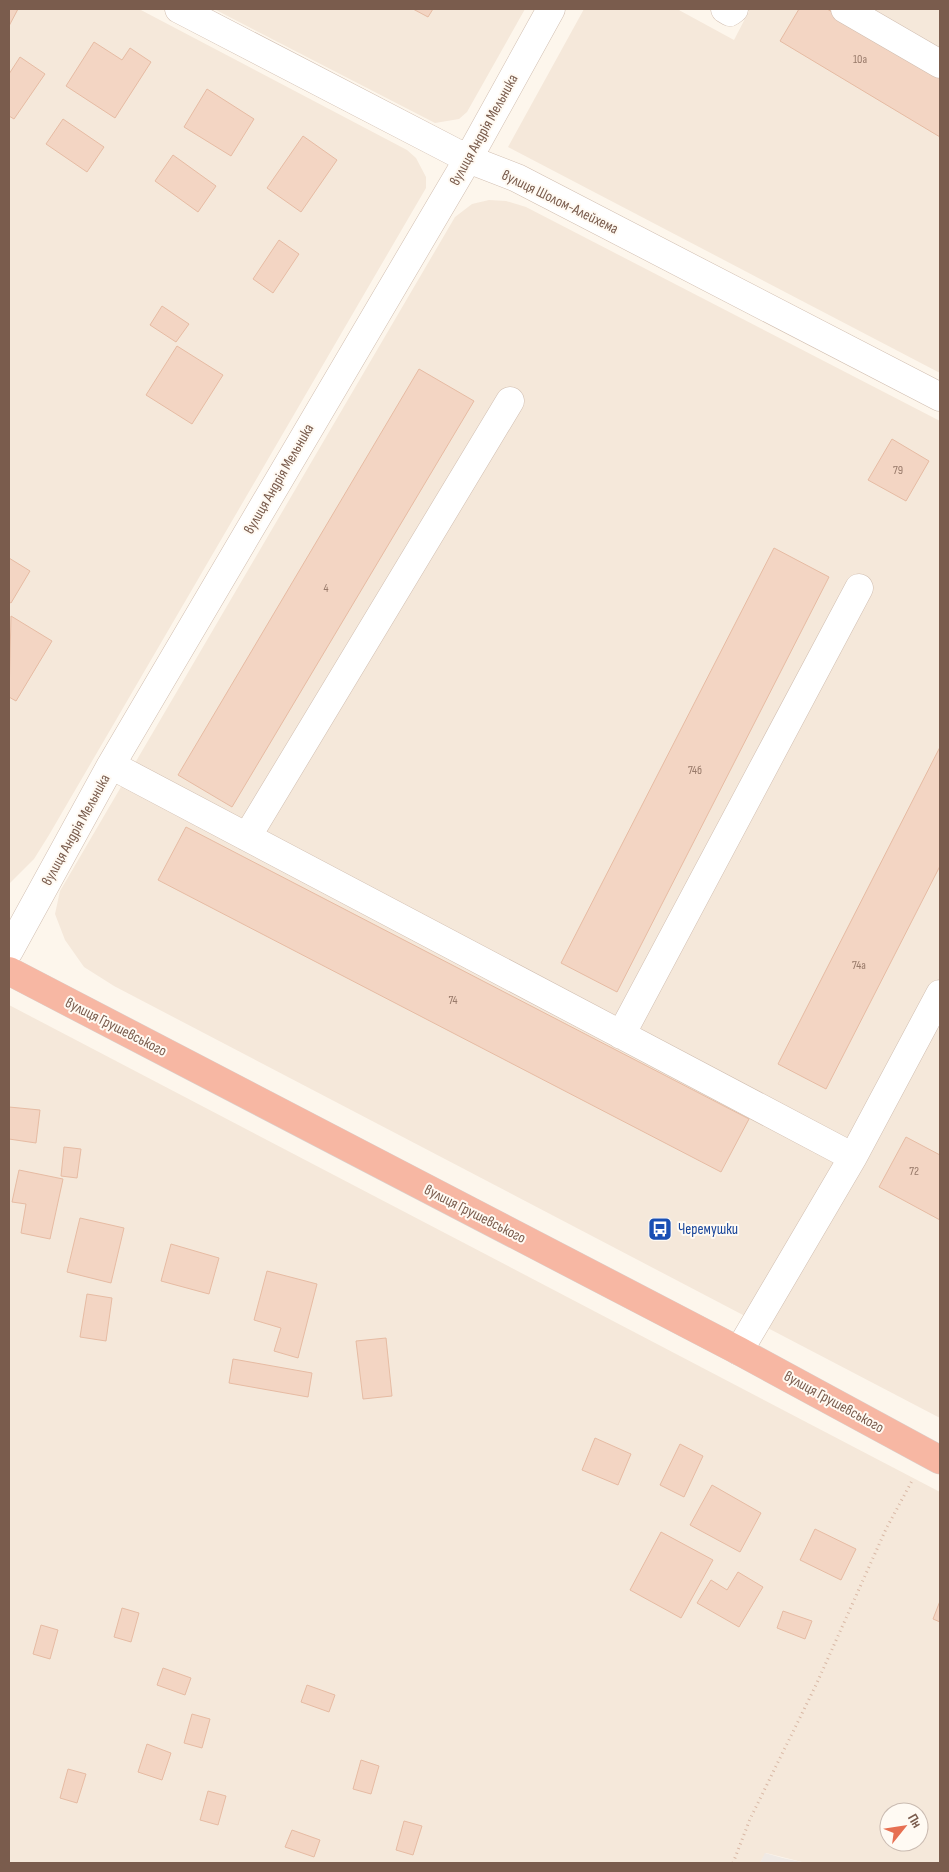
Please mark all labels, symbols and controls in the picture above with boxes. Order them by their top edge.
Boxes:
house number: 10а [853,52,867,67]
street label: вулиця Андрія Мельника [446,71,523,189]
street label: вулиця Шолом-Алейхема [499,166,622,239]
street label: вулиця Андрія Мельника [240,420,318,538]
house number: 79 [893,463,903,478]
house number: 4 [323,581,329,596]
house number: 74б [688,763,702,778]
street label: вулиця Андрія Мельника [38,771,115,889]
house number: 74а [852,958,866,973]
street label: вулиця Грушевського [62,993,170,1061]
house number: 74 [448,993,458,1008]
house number: 72 [909,1164,919,1179]
street label: вулиця Грушевського [421,1180,529,1248]
bus stop icon: Черемушки [647,1216,673,1242]
place label: Черемушки [678,1220,738,1239]
street label: вулиця Грушевського [781,1367,887,1437]
north arrow [879,1802,929,1852]
text: Пн [904,1811,926,1831]

